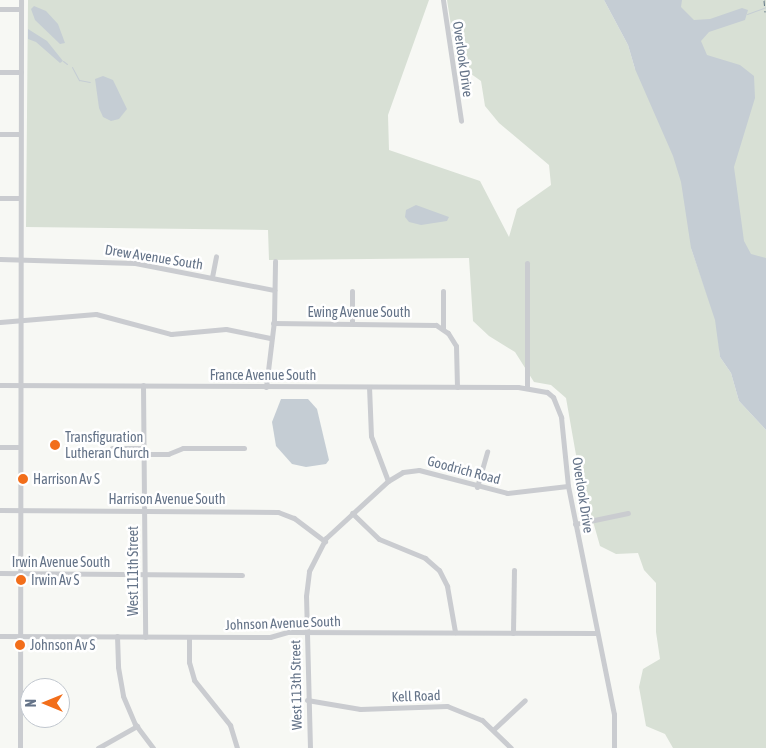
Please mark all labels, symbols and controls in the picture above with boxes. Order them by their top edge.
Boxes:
street label: Overlook Drive [449,20,477,98]
street label: Drew Avenue South [104,241,204,273]
street label: Ewing Avenue South [308,304,410,320]
street label: France Avenue South [210,367,316,383]
place label: Transfiguration Lutheran Church [65,429,149,462]
marker: Transfiguration Lutheran Church [49,439,61,451]
street label: Goodrich Road [426,452,502,488]
street label: Overlook Drive [569,456,597,534]
place label: Harrison Av S [33,471,100,487]
marker: Harrison Av S [17,473,29,485]
street label: Harrison Avenue South [108,491,226,507]
street label: West 111th Street [125,526,141,616]
street label: Irwin Avenue South [12,554,110,570]
place label: Irwin Av S [31,572,79,588]
marker: Irwin Av S [15,574,27,586]
street label: Johnson Avenue South [225,613,341,633]
place label: Johnson Av S [30,637,95,653]
marker: Johnson Av S [14,639,26,651]
street label: West 113th Street [287,640,305,730]
north arrow [20,678,70,728]
street label: Kell Road [391,687,441,705]
text: N [23,699,39,707]

